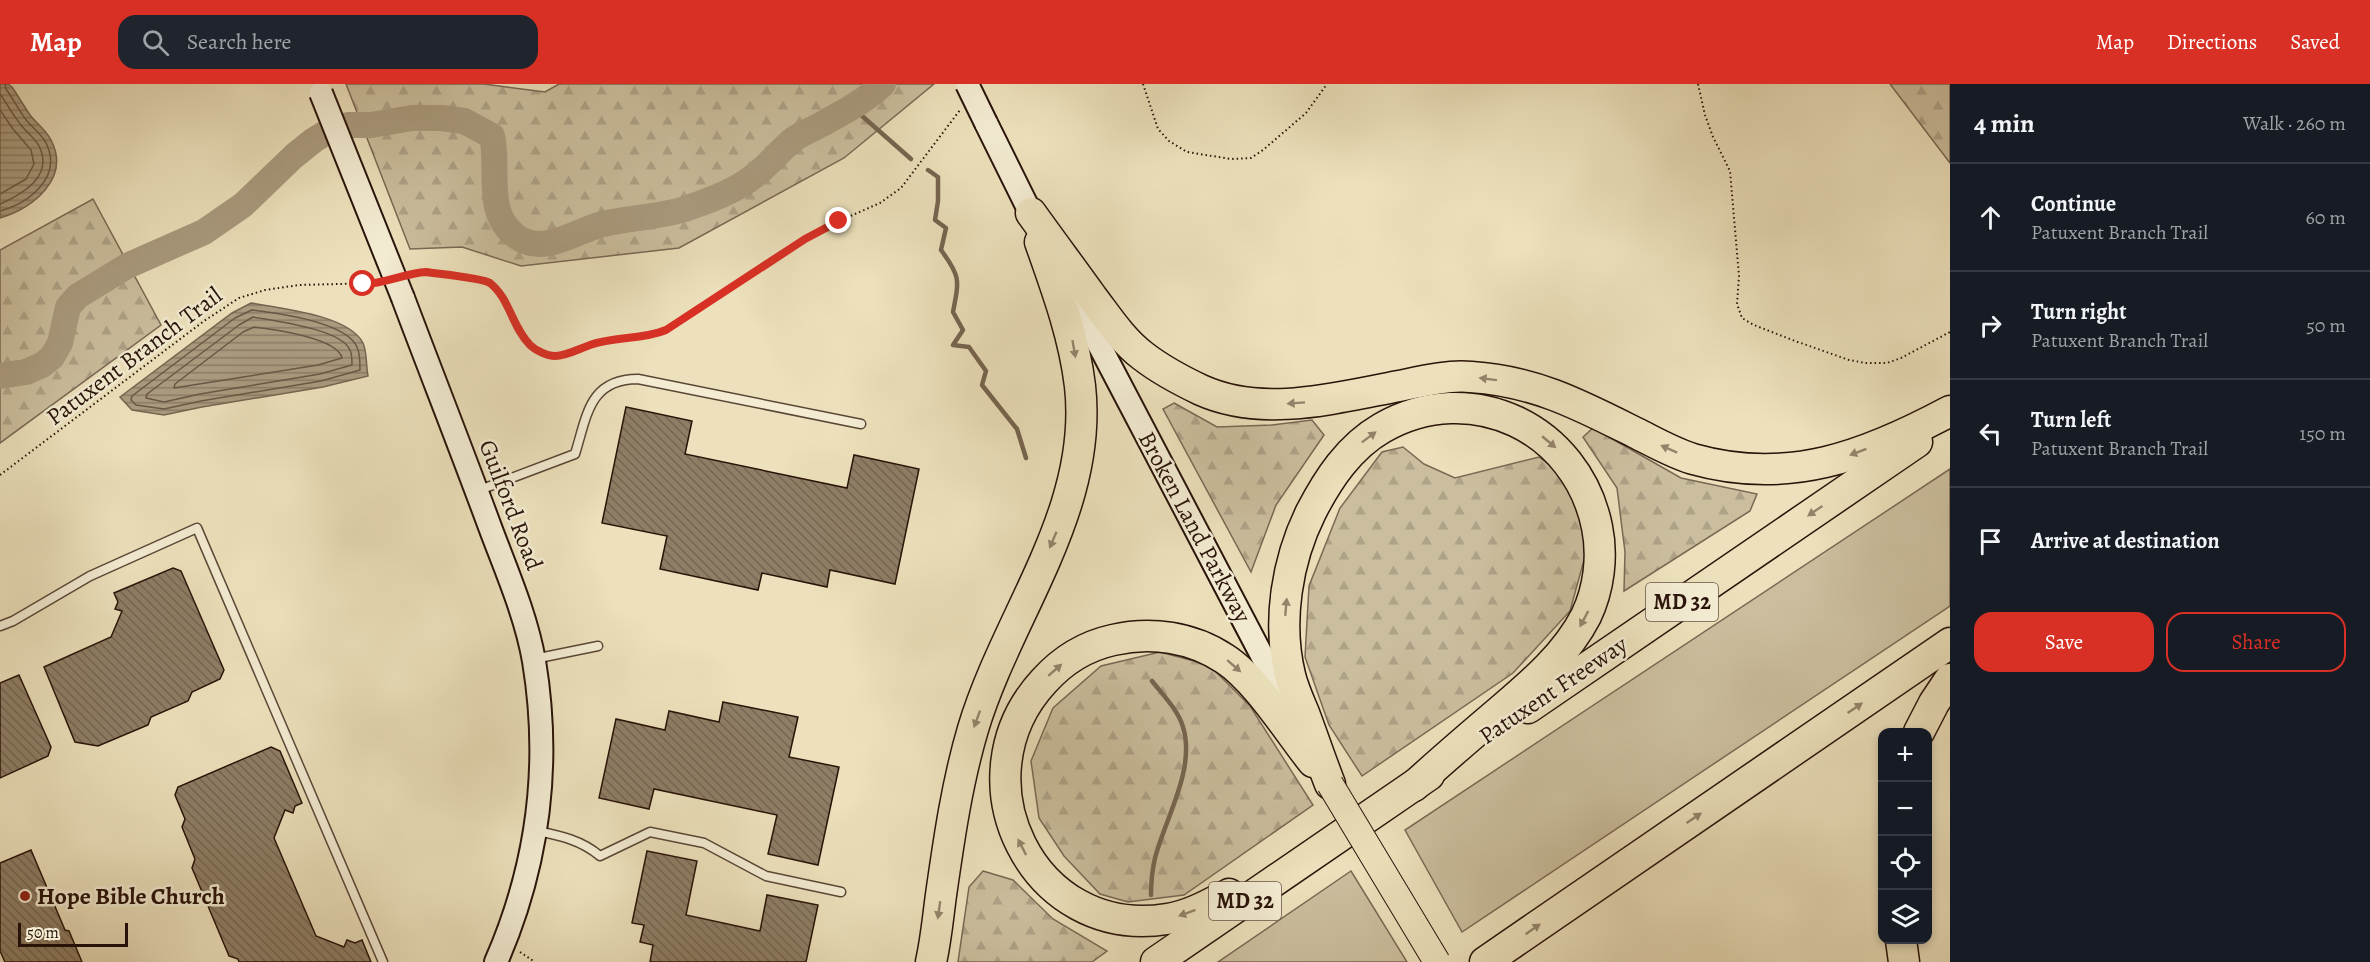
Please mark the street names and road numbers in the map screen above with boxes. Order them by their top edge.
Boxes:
street label: Patuxent Branch Trail [39,279,229,433]
street label: Broken Land Parkway [1131,426,1259,628]
street label: Guilford Road [471,435,551,575]
road number: MD 32 [1646,583,1718,621]
street label: Patuxent Freeway [1473,628,1634,752]
road number: MD 32 [1209,882,1281,920]

